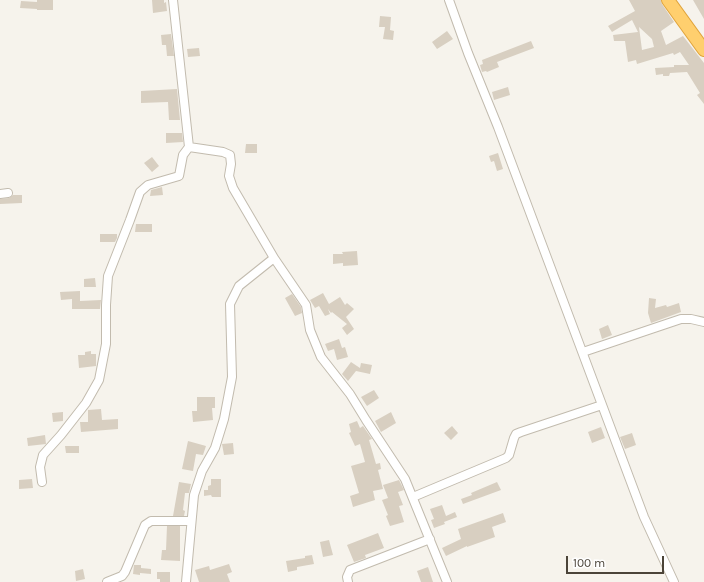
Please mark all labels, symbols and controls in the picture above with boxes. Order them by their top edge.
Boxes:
scale bar [568,548,666,574]
text: 100 m [573,556,605,570]

